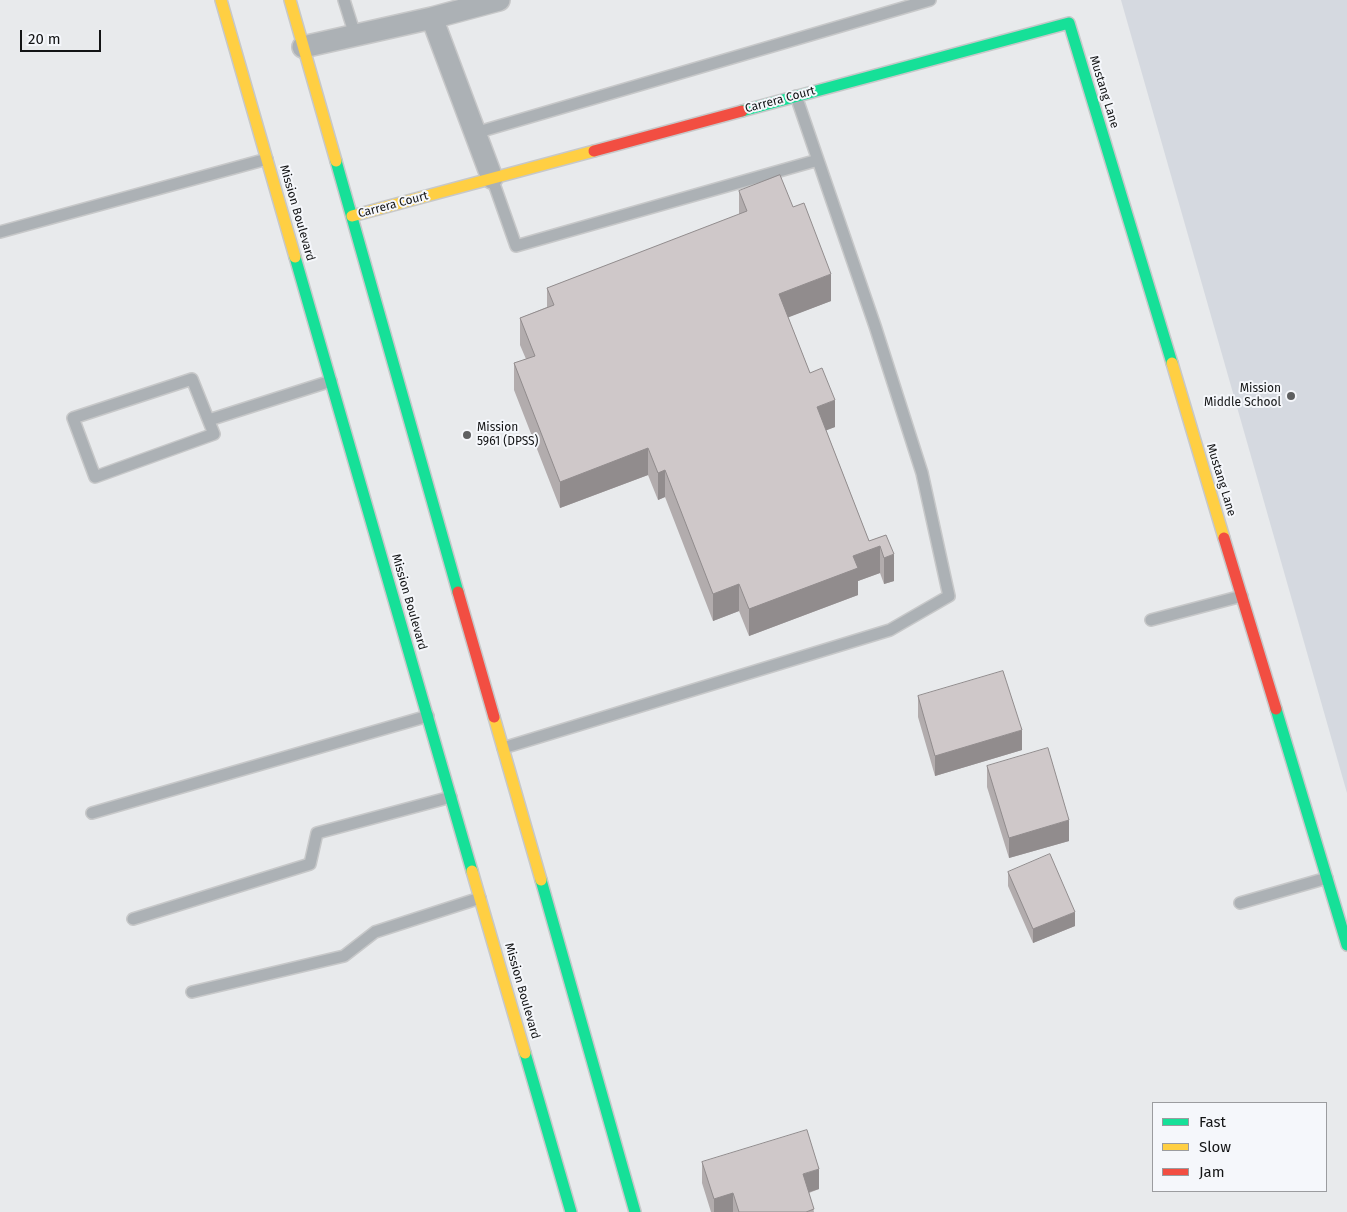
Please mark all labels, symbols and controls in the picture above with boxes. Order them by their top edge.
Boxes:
scale bar [22,20,104,52]
text: 20 m [28,30,61,48]
street label: Mustang Lane [1086,54,1122,130]
street label: Carrera Court [743,84,817,116]
street label: Mission Boulevard [276,163,318,263]
street label: Carrera Court [356,189,430,221]
place label: Mission Middle School [1204,382,1281,410]
marker: Mission Middle School [1285,390,1297,402]
place label: Mission 5961 (DPSS) [477,421,538,449]
marker: Mission 5961 (DPSS) [461,429,473,441]
street label: Mustang Lane [1203,442,1239,518]
street label: Mission Boulevard [388,552,430,652]
street label: Mission Boulevard [501,941,543,1041]
legend [1152,1102,1327,1192]
text: Fast [1199,1113,1226,1131]
text: Slow [1199,1138,1231,1156]
text: Jam [1199,1163,1225,1181]

